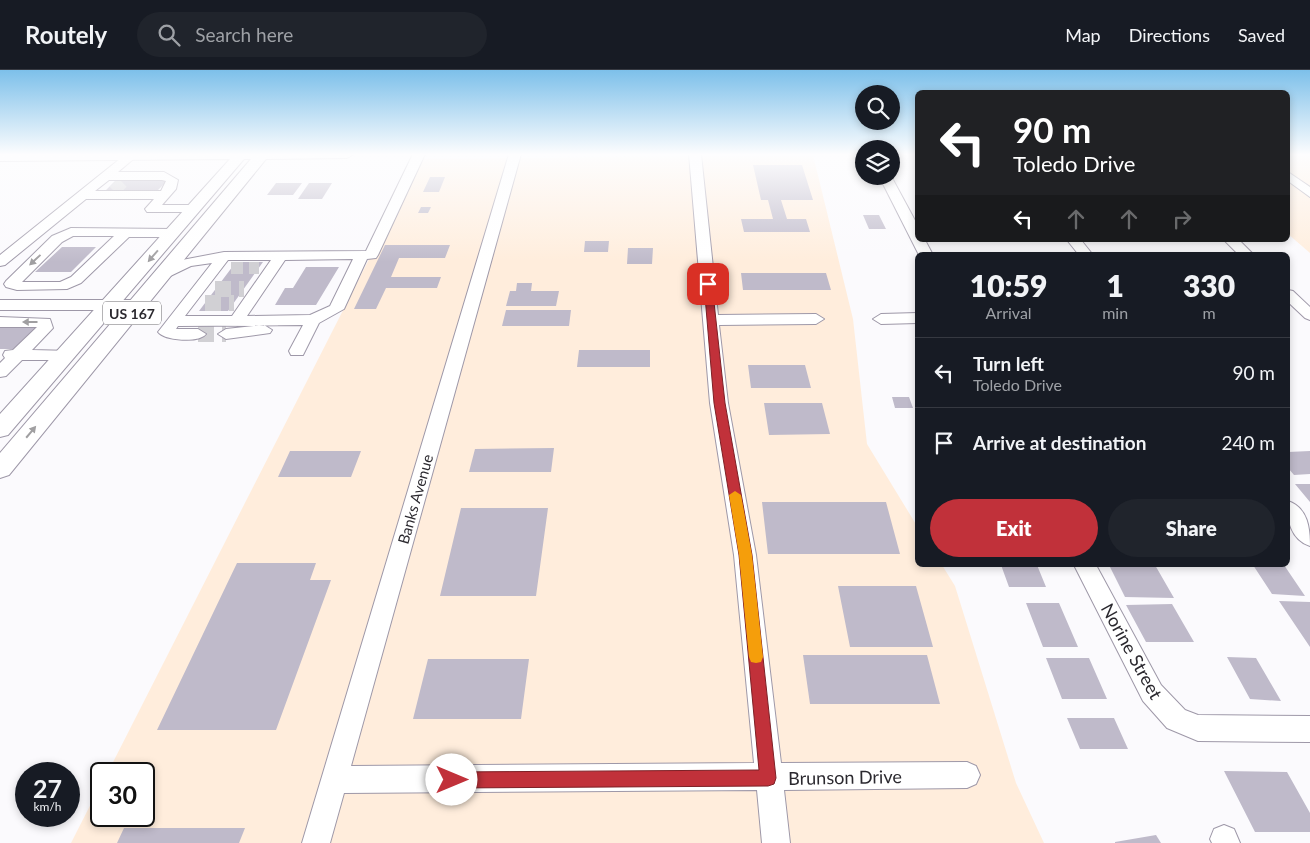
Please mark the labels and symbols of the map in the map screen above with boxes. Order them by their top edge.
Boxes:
one-way arrow [147,250,158,263]
one-way arrow [29,254,41,266]
pin [687,263,729,305]
road number: US 167 [103,302,161,324]
one-way arrow [21,318,37,326]
one-way arrow [26,426,37,439]
street label: Banks Avenue [394,452,436,546]
street label: Norine Street [1097,599,1168,703]
position arrow [425,753,477,805]
speed limit sign: 30 [90,762,155,827]
street label: Brunson Drive [788,765,902,789]

